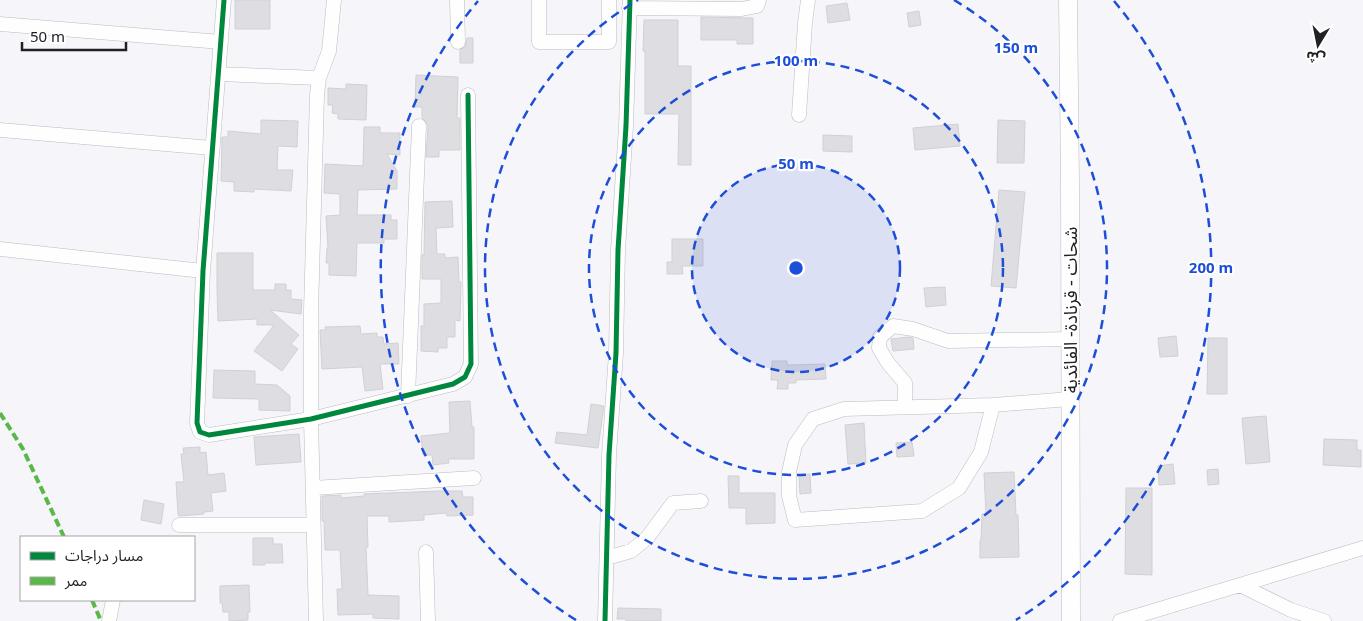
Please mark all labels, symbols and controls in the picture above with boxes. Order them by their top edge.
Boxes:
scale bar [22,20,126,52]
north arrow [1293,20,1343,70]
text: 50 m [30,26,65,46]
text: 150 m [994,37,1038,57]
text: ش [1305,47,1327,69]
text: 100 m [774,50,818,70]
text: 50 m [778,153,814,173]
street label: شحات - قرنادة- الفائدية [1058,227,1082,393]
text: 200 m [1189,257,1233,277]
centre of rings [787,259,805,277]
legend [20,536,195,601]
text: مسار دراجات [65,545,143,565]
text: ممر [64,570,88,590]

